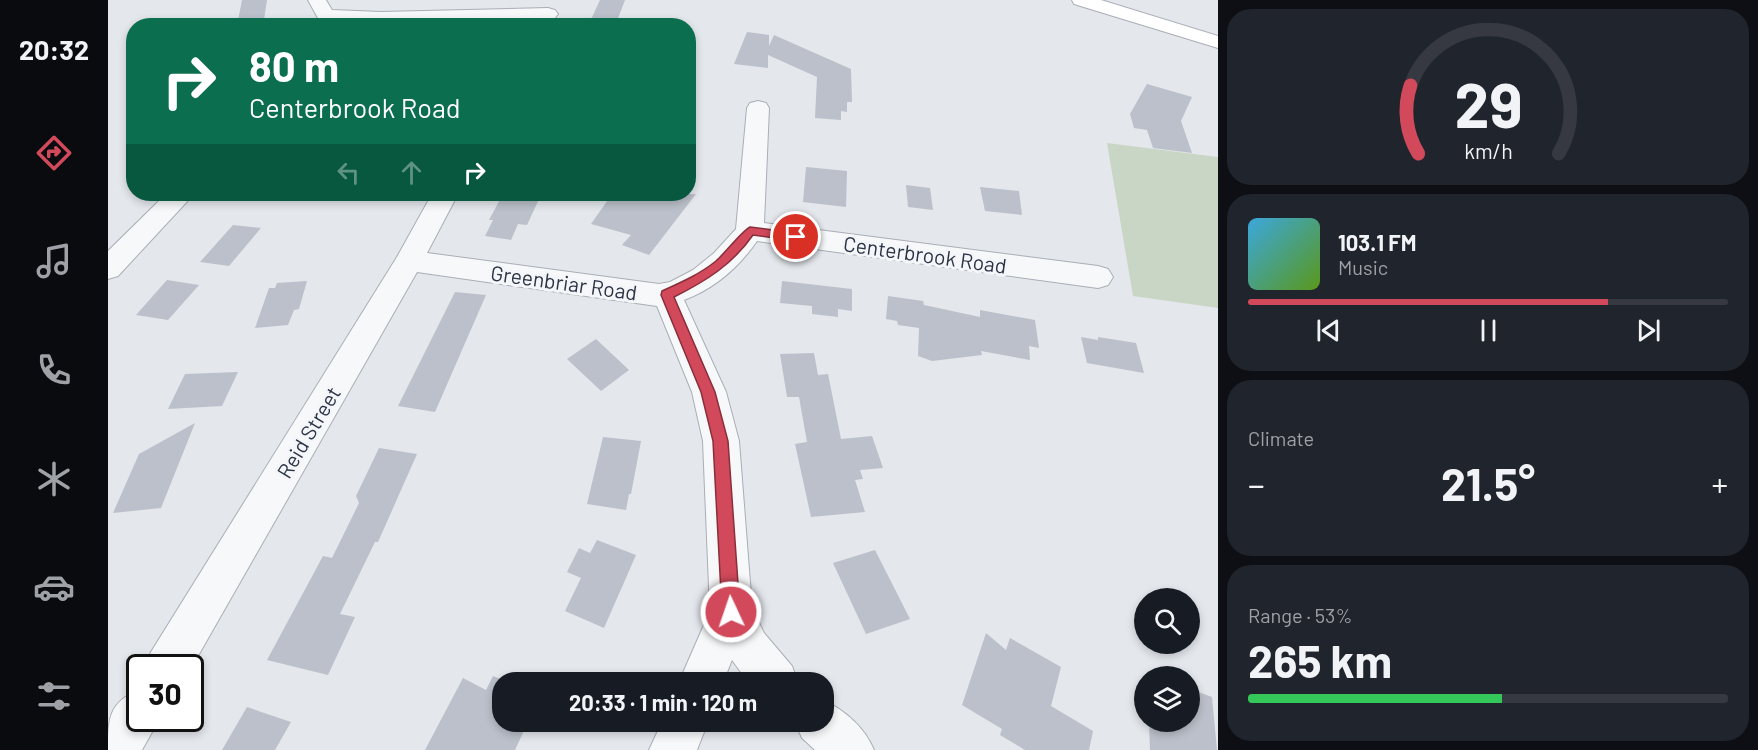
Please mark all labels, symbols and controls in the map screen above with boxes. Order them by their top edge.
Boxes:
text: 20:32 [19,33,89,65]
text: 80 m [249,40,339,90]
icon: right [150,42,228,120]
text: 29 [1454,66,1522,140]
text: Centerbrook Road [249,91,460,123]
icon: directions [33,132,75,174]
text: km/h [1464,139,1512,164]
icon: left [332,156,365,189]
icon: ahead [395,156,428,189]
icon: right [458,156,491,189]
pin [770,211,821,262]
icon: arrive [779,220,812,253]
text: 103.1 FM [1338,229,1416,255]
street label: Centerbrook Road [842,230,1008,278]
icon: music [33,240,75,282]
text: Music [1338,255,1388,279]
street label: Greenbriar Road [489,259,639,305]
icon: previous [1312,314,1345,347]
icon: pause [1472,314,1505,347]
icon: next [1632,314,1665,347]
icon: phone [33,349,75,391]
street label: Reid Street [271,382,345,482]
text: Climate [1248,426,1314,450]
text: 21.5° [1441,456,1535,510]
icon: climate [33,458,75,500]
text: − [1248,464,1265,504]
text: + [1712,464,1728,504]
icon: car [33,566,75,608]
position arrow [699,580,763,644]
map controls [1134,588,1200,732]
button: search [1134,588,1200,654]
text: Range · 53% [1248,603,1352,627]
text: 265 km [1248,633,1392,687]
speed limit sign: 30 [126,654,204,732]
button: layers [1134,666,1200,732]
icon: filters [33,675,75,717]
text: 20:33 · 1 min · 120 m [569,689,757,715]

